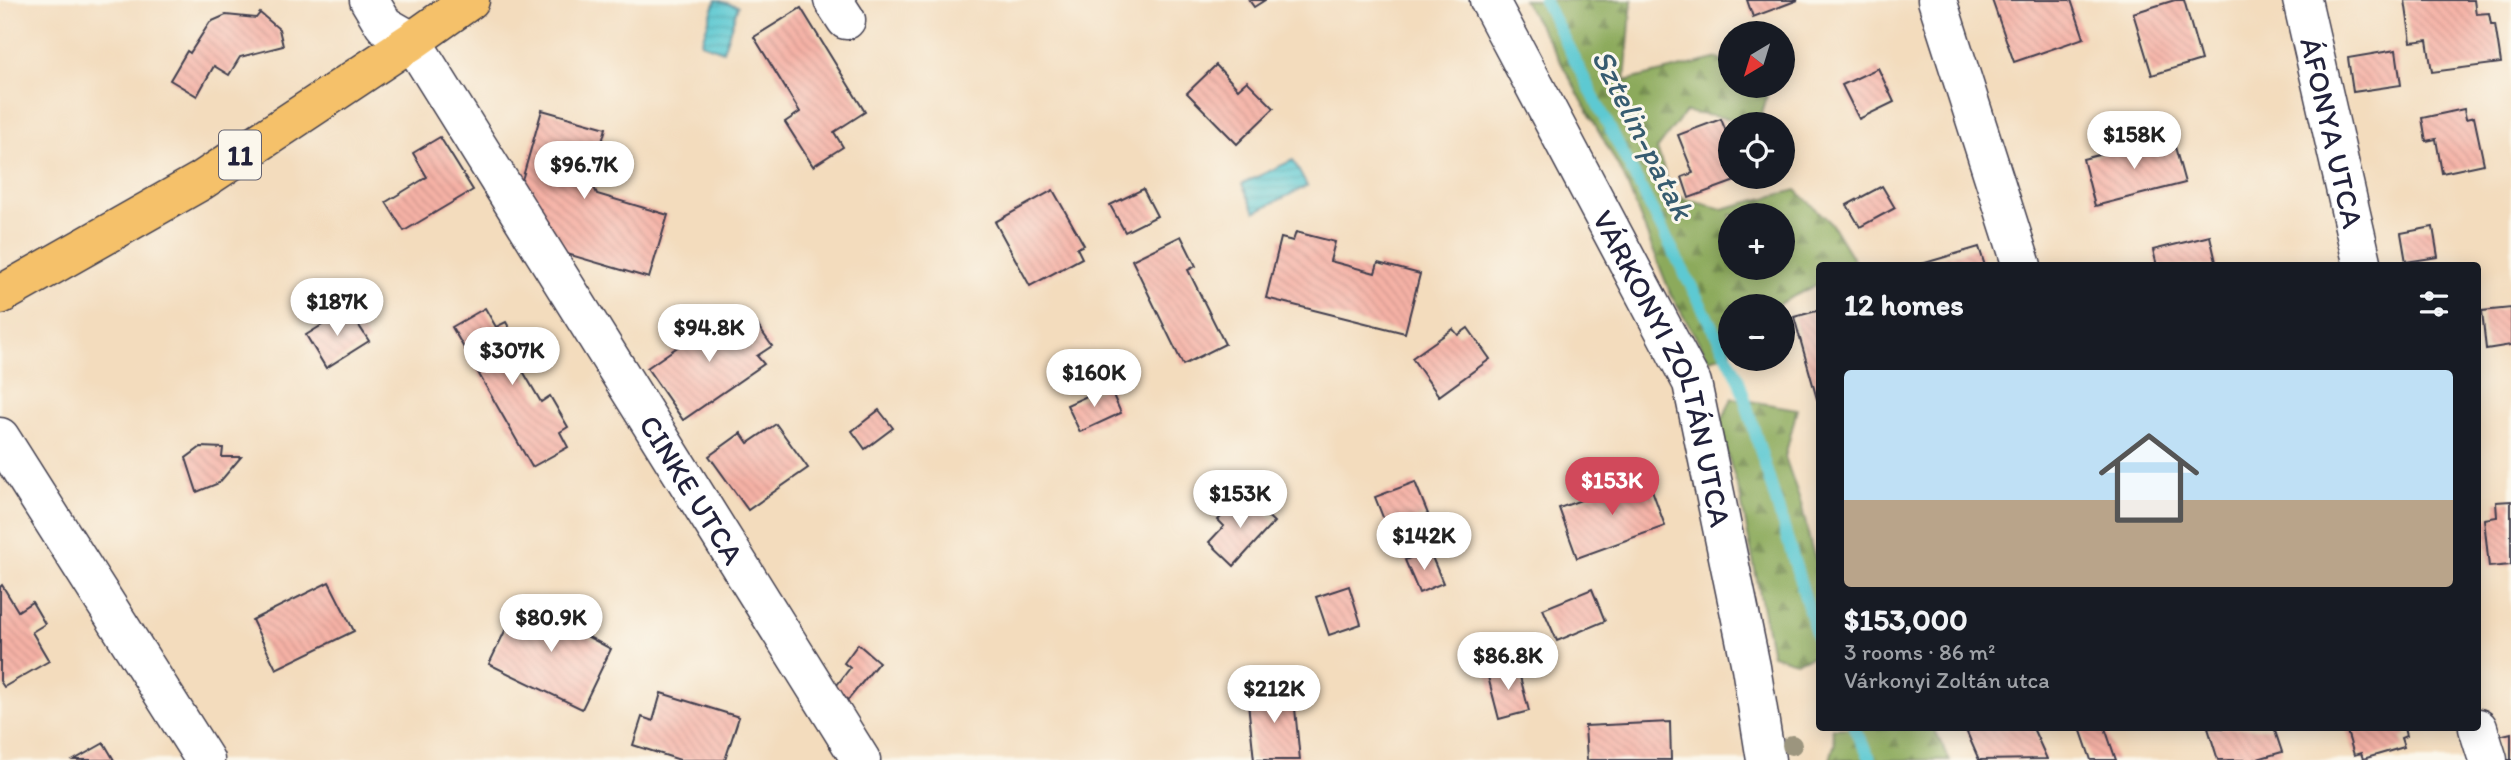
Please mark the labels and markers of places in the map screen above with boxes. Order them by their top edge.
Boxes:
pin: $158K [2085,111,2183,171]
pin: $96.7K [527,142,641,201]
pin: $187K [288,278,386,338]
pin: $94.8K [652,304,766,364]
pin: $307K [463,328,561,387]
pin: $160K [1045,350,1143,409]
pin: $153K [1563,458,1661,517]
pin: $153K [1191,470,1289,530]
pin: $142K [1375,512,1473,572]
pin: $80.9K [494,594,608,654]
pin: $86.8K [1451,632,1565,692]
pin: $212K [1225,666,1323,725]

